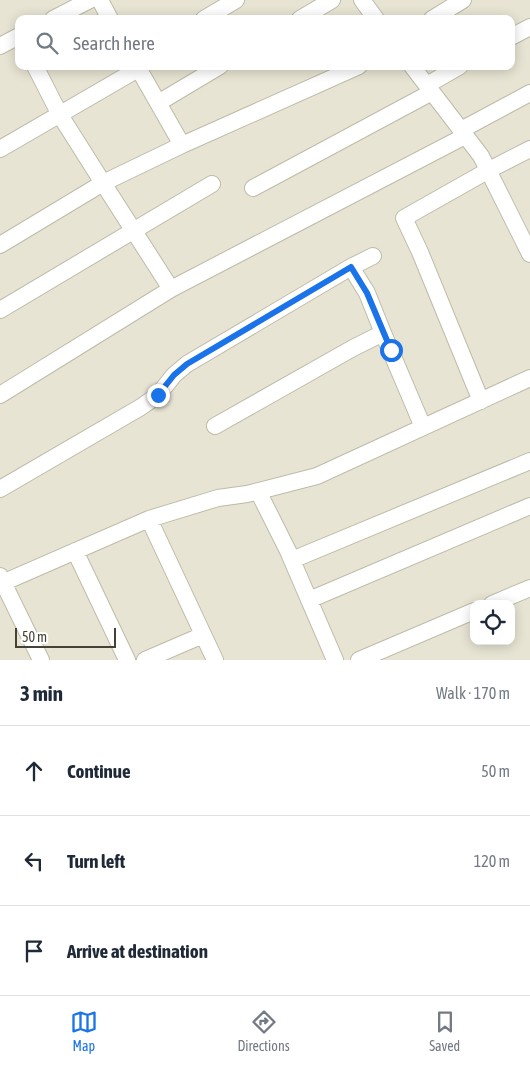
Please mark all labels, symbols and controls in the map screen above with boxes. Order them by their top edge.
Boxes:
search box [15,15,515,70]
icon: search [33,29,61,57]
text: Search here [73,32,155,54]
route start [380,339,403,362]
route end [147,384,170,407]
map controls [470,600,515,645]
button: locate [470,600,515,645]
scale bar [15,625,116,648]
text: 50 m [22,629,47,645]
text: 3 min [20,681,63,705]
text: Walk · 170 m [436,684,510,702]
icon: ahead [20,757,48,785]
text: Continue [67,760,131,782]
text: 50 m [481,762,510,780]
icon: left [20,847,48,875]
text: Turn left [67,850,125,872]
text: 120 m [474,852,510,870]
icon: arrive [20,937,48,965]
text: Arrive at destination [67,940,208,962]
tab: Map [70,1008,98,1054]
tab: Directions [237,1008,290,1054]
tab: Saved [429,1008,460,1054]

